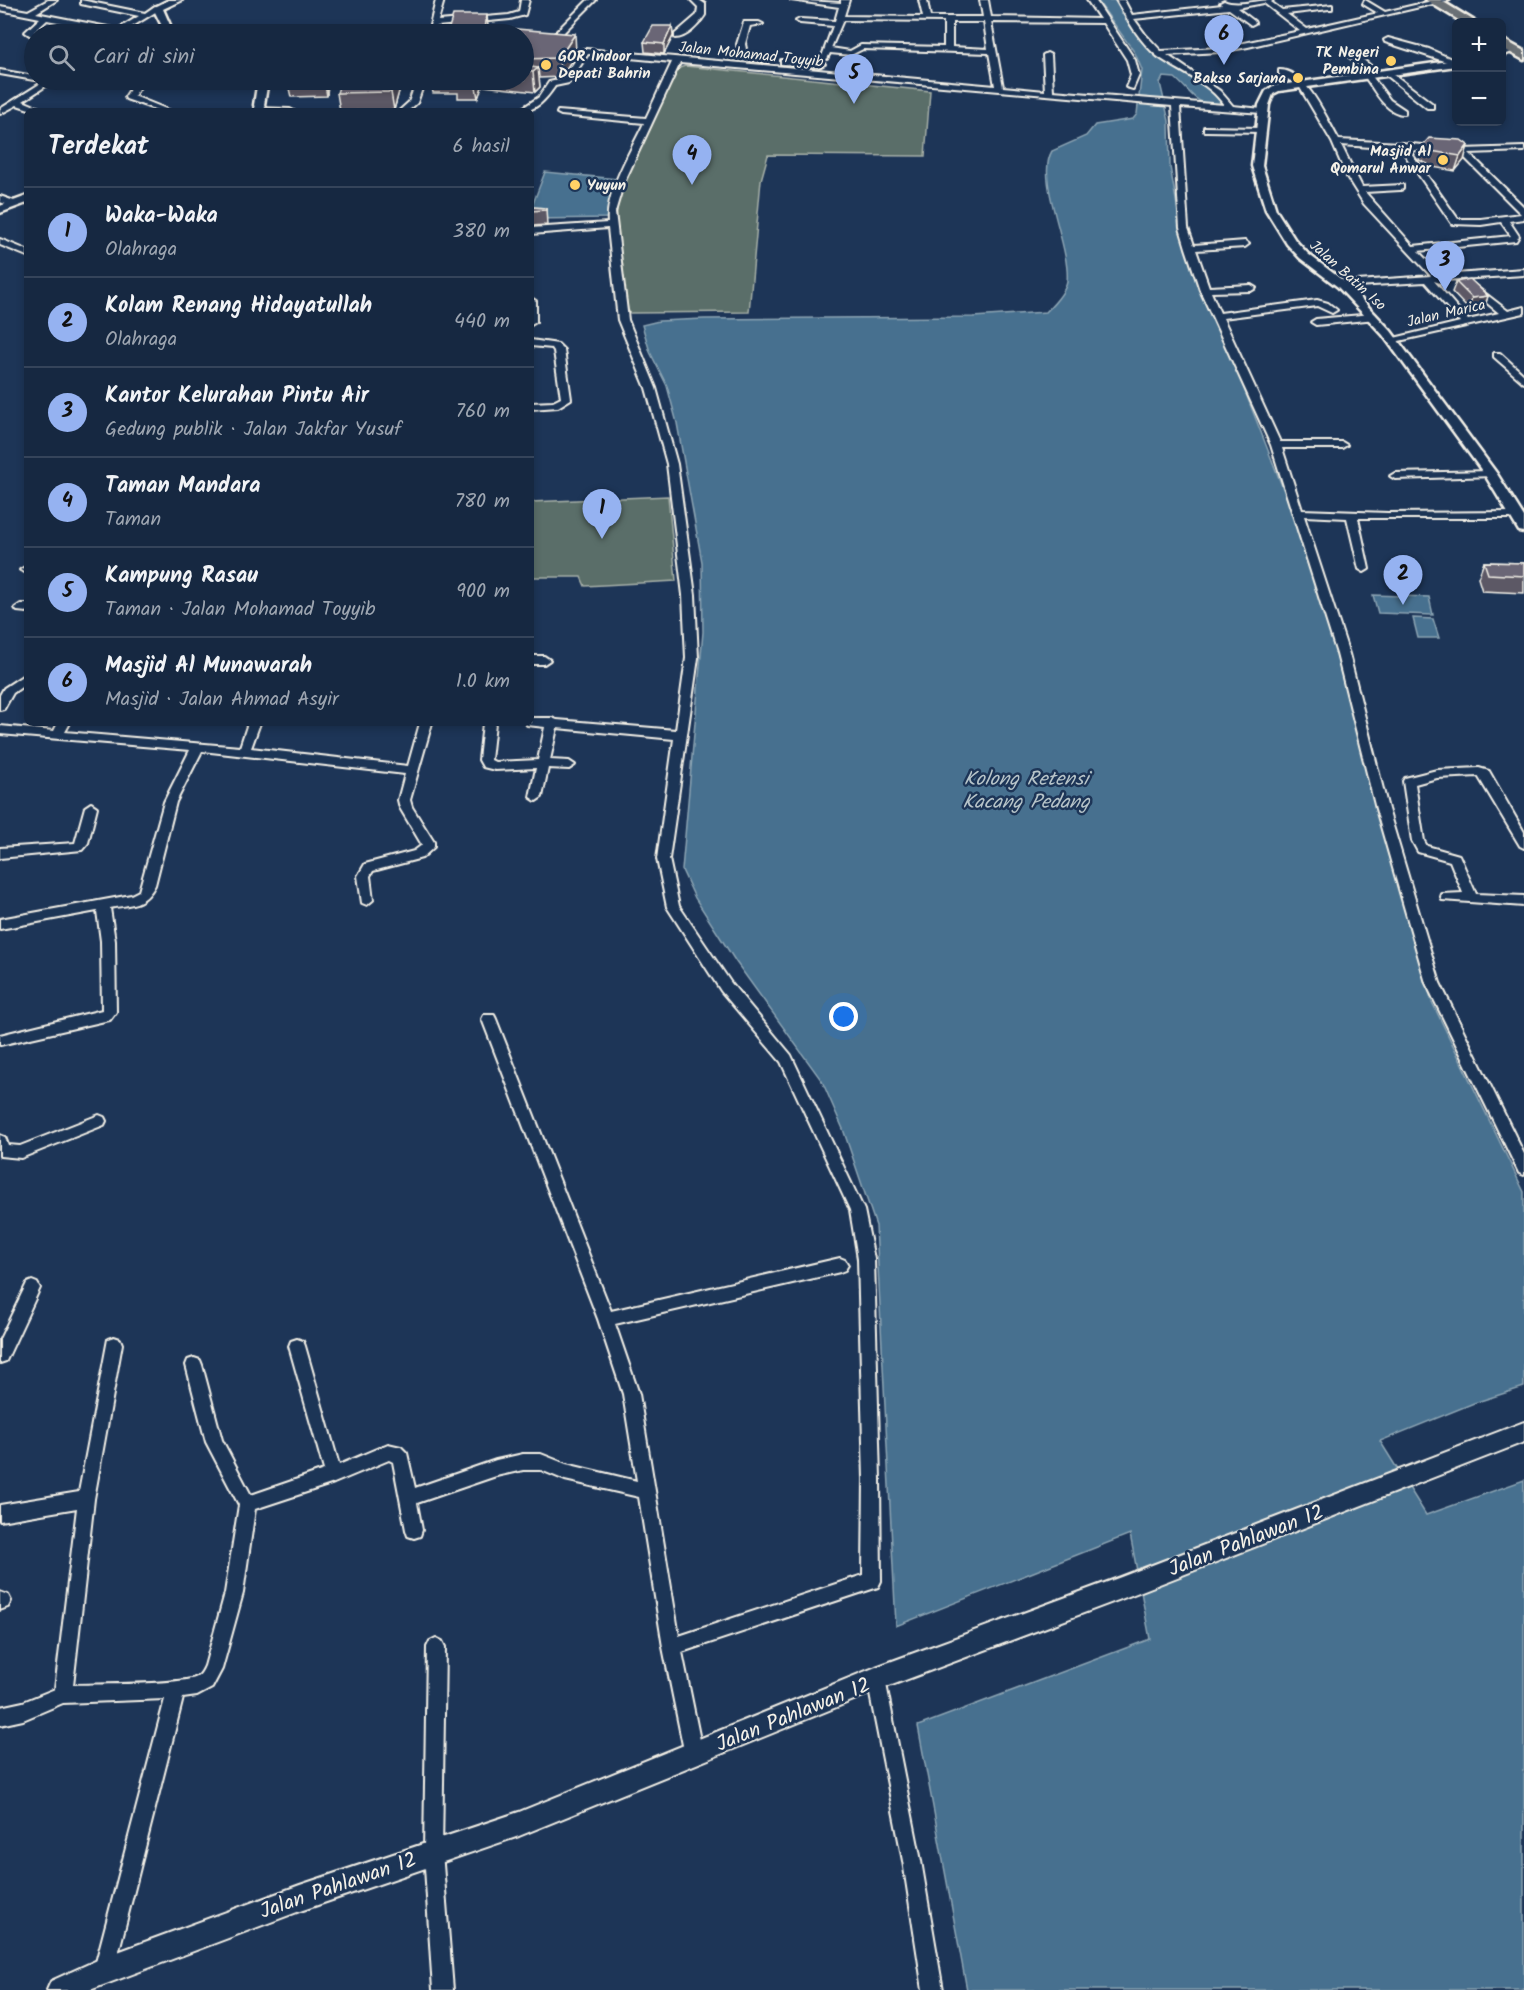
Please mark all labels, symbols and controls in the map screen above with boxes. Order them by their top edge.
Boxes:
pin: 6 [1204,16,1244,65]
map controls [1452,18,1506,126]
button: + [1452,18,1506,72]
search box [24,24,534,90]
street label: Jalan Mohamad Toyyib [677,35,825,75]
text: Cari di sini [93,40,194,75]
icon: search [45,41,78,74]
place label: TK Negeri Pembina [1315,41,1380,82]
place label: GOR Indoor Depati Bahrin [558,45,651,86]
pin: 5 [834,54,874,104]
marker: TK Negeri Pembina [1384,54,1398,68]
marker: GOR Indoor Depati Bahrin [539,58,553,72]
place label: Bakso Sarjana [1193,67,1286,91]
marker: Bakso Sarjana [1291,71,1305,85]
button: − [1452,72,1506,126]
text: Terdekat [48,126,149,168]
text: 6 hasil [453,131,510,163]
pin: 4 [672,136,712,185]
place label: Masjid Al Qomarul Anwar [1330,140,1432,181]
marker: Masjid Al Qomarul Anwar [1436,153,1450,167]
place label: Yuyun [587,174,626,198]
marker: Yuyun [568,178,582,192]
text: Waka-Waka [105,199,218,234]
text: 1 [64,216,71,248]
text: 380 m [453,216,510,248]
text: Olahraga [105,234,177,266]
street label: Jalan Batin Iso [1303,235,1391,317]
pin: 3 [1426,242,1464,291]
text: Kolam Renang Hidayatullah [105,289,372,324]
street label: Jalan Marica [1405,293,1488,335]
text: 2 [62,306,73,338]
text: 440 m [454,306,510,338]
text: Olahraga [105,324,177,356]
text: Kantor Kelurahan Pintu Air [105,379,369,414]
text: 3 [62,396,73,428]
text: 760 m [456,396,510,428]
text: Gedung publik · Jalan Jakfar Yusuf [105,414,402,446]
text: Taman Mandara [105,469,260,504]
text: 4 [62,486,73,518]
text: 780 m [455,486,510,518]
pin: 1 [582,490,622,539]
text: Taman [105,504,161,536]
pin: 2 [1384,556,1422,605]
text: Kampung Rasau [105,559,258,594]
text: 5 [62,576,73,608]
text: 900 m [456,576,510,608]
text: Taman · Jalan Mohamad Toyyib [105,594,376,626]
text: Masjid Al Munawarah [105,649,312,684]
text: 6 [62,666,73,698]
text: 1.0 km [456,666,510,698]
text: Masjid · Jalan Ahmad Asyir [105,684,339,716]
water label: Kolong Retensi Kacang Pedang [962,764,1092,819]
your location [829,1002,858,1031]
street label: Jalan Pahlawan 12 [1164,1497,1329,1586]
street label: Jalan Pahlawan 12 [711,1669,876,1761]
street label: Jalan Pahlawan 12 [255,1844,421,1929]

